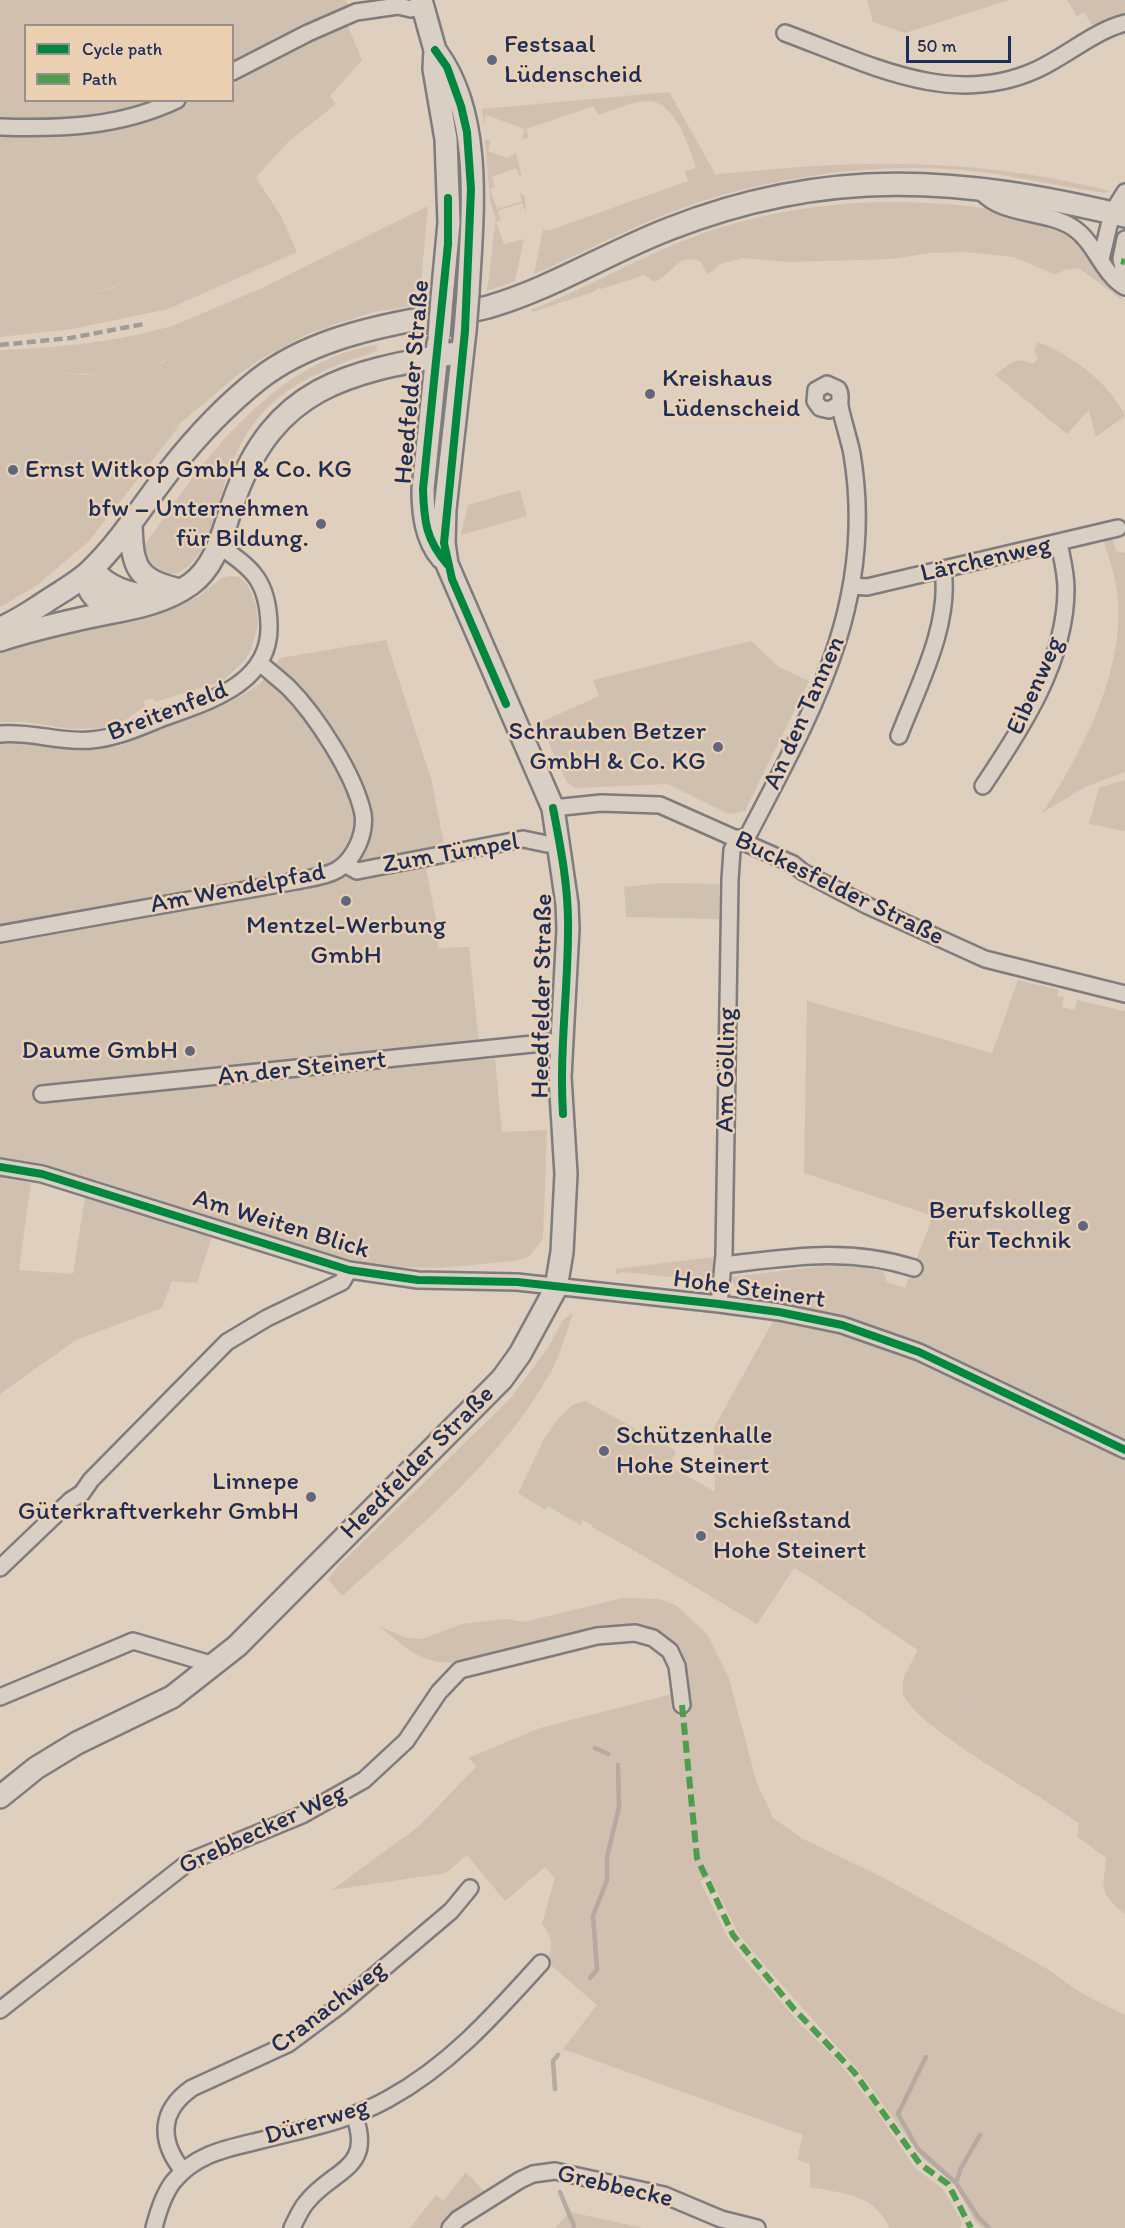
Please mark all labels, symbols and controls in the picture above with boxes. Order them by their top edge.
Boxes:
legend [24,24,234,102]
scale bar [909,24,1014,62]
place label: Festsaal Lüdenscheid [504,29,642,90]
text: 50 m [917,35,957,57]
text: Cycle path [82,38,162,60]
marker: Festsaal Lüdenscheid [485,53,499,67]
text: Path [82,68,117,90]
street label: Heedfelder Straße [389,278,437,486]
place label: Kreishaus Lüdenscheid [662,363,800,424]
marker: Kreishaus Lüdenscheid [643,387,657,401]
place label: Ernst Witkop GmbH & Co. KG [25,454,352,486]
marker: Ernst Witkop GmbH & Co. KG [6,463,20,477]
place label: bfw – Unternehmen für Bildung. [88,493,309,554]
marker: bfw – Unternehmen für Bildung. [314,517,328,531]
street label: Lärchenweg [918,530,1054,590]
street label: An den Tannen [757,631,853,795]
street label: Eibenweg [1001,632,1071,740]
street label: Breitenfeld [103,675,233,749]
place label: Schrauben Betzer GmbH & Co. KG [509,716,706,778]
marker: Schrauben Betzer GmbH & Co. KG [711,740,725,754]
street label: Buckesfelder Straße [729,825,949,953]
street label: Zum Tümpel [380,827,522,881]
street label: Am Wendelpfad [148,857,328,921]
street label: Heedfelder Straße [526,893,560,1099]
marker: Mentzel-Werbung GmbH [339,894,353,908]
place label: Mentzel-Werbung GmbH [246,910,446,972]
street label: Am Gölling [710,1007,744,1133]
place label: Daume GmbH [21,1035,178,1067]
marker: Daume GmbH [183,1044,197,1058]
street label: An der Steinert [216,1045,388,1093]
street label: Am Weiten Blick [189,1183,373,1267]
place label: Berufskolleg für Technik [929,1195,1071,1256]
marker: Berufskolleg für Technik [1076,1219,1090,1233]
street label: Hohe Steinert [671,1264,827,1316]
street label: Heedfelder Straße [334,1379,502,1547]
place label: Schützenhalle Hohe Steinert [616,1420,772,1482]
marker: Schützenhalle Hohe Steinert [597,1444,611,1458]
place label: Linnepe Güterkraftverkehr GmbH [18,1466,299,1528]
marker: Linnepe Güterkraftverkehr GmbH [304,1490,318,1504]
place label: Schießstand Hohe Steinert [713,1505,866,1566]
marker: Schießstand Hohe Steinert [694,1529,708,1543]
street label: Grebbecker Weg [174,1778,352,1882]
street label: Cranachweg [265,1954,393,2062]
street label: Dürerweg [261,2091,373,2153]
street label: Grebbecke [554,2159,676,2215]

